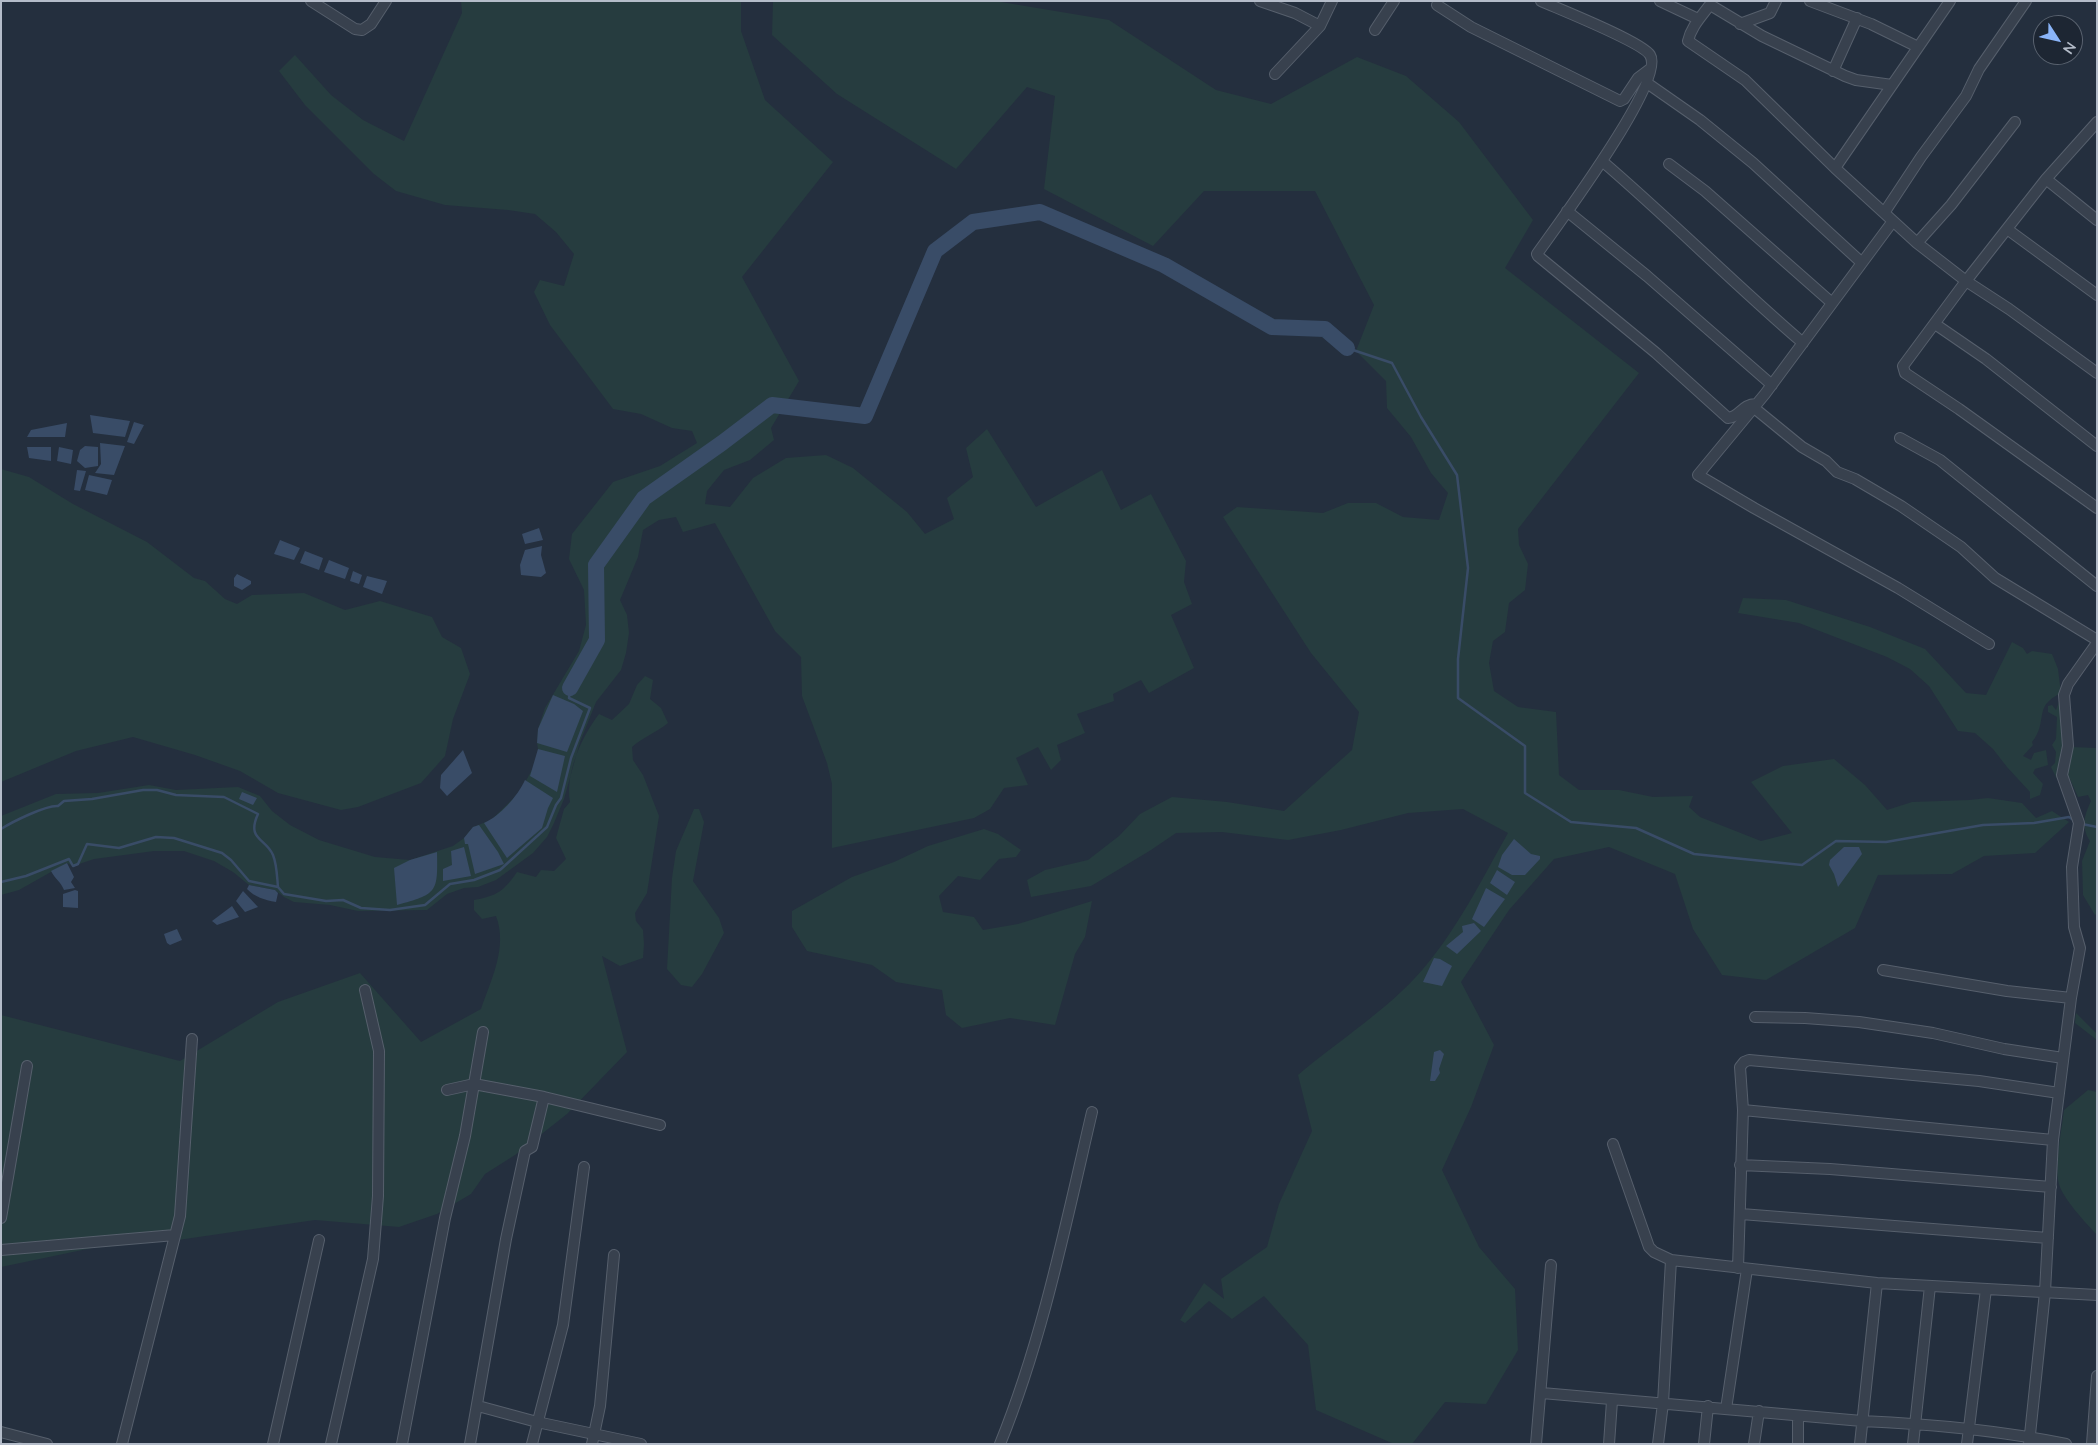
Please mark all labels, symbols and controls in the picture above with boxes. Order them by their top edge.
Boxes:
north arrow [2033,15,2083,65]
text: N [2060,39,2080,58]

